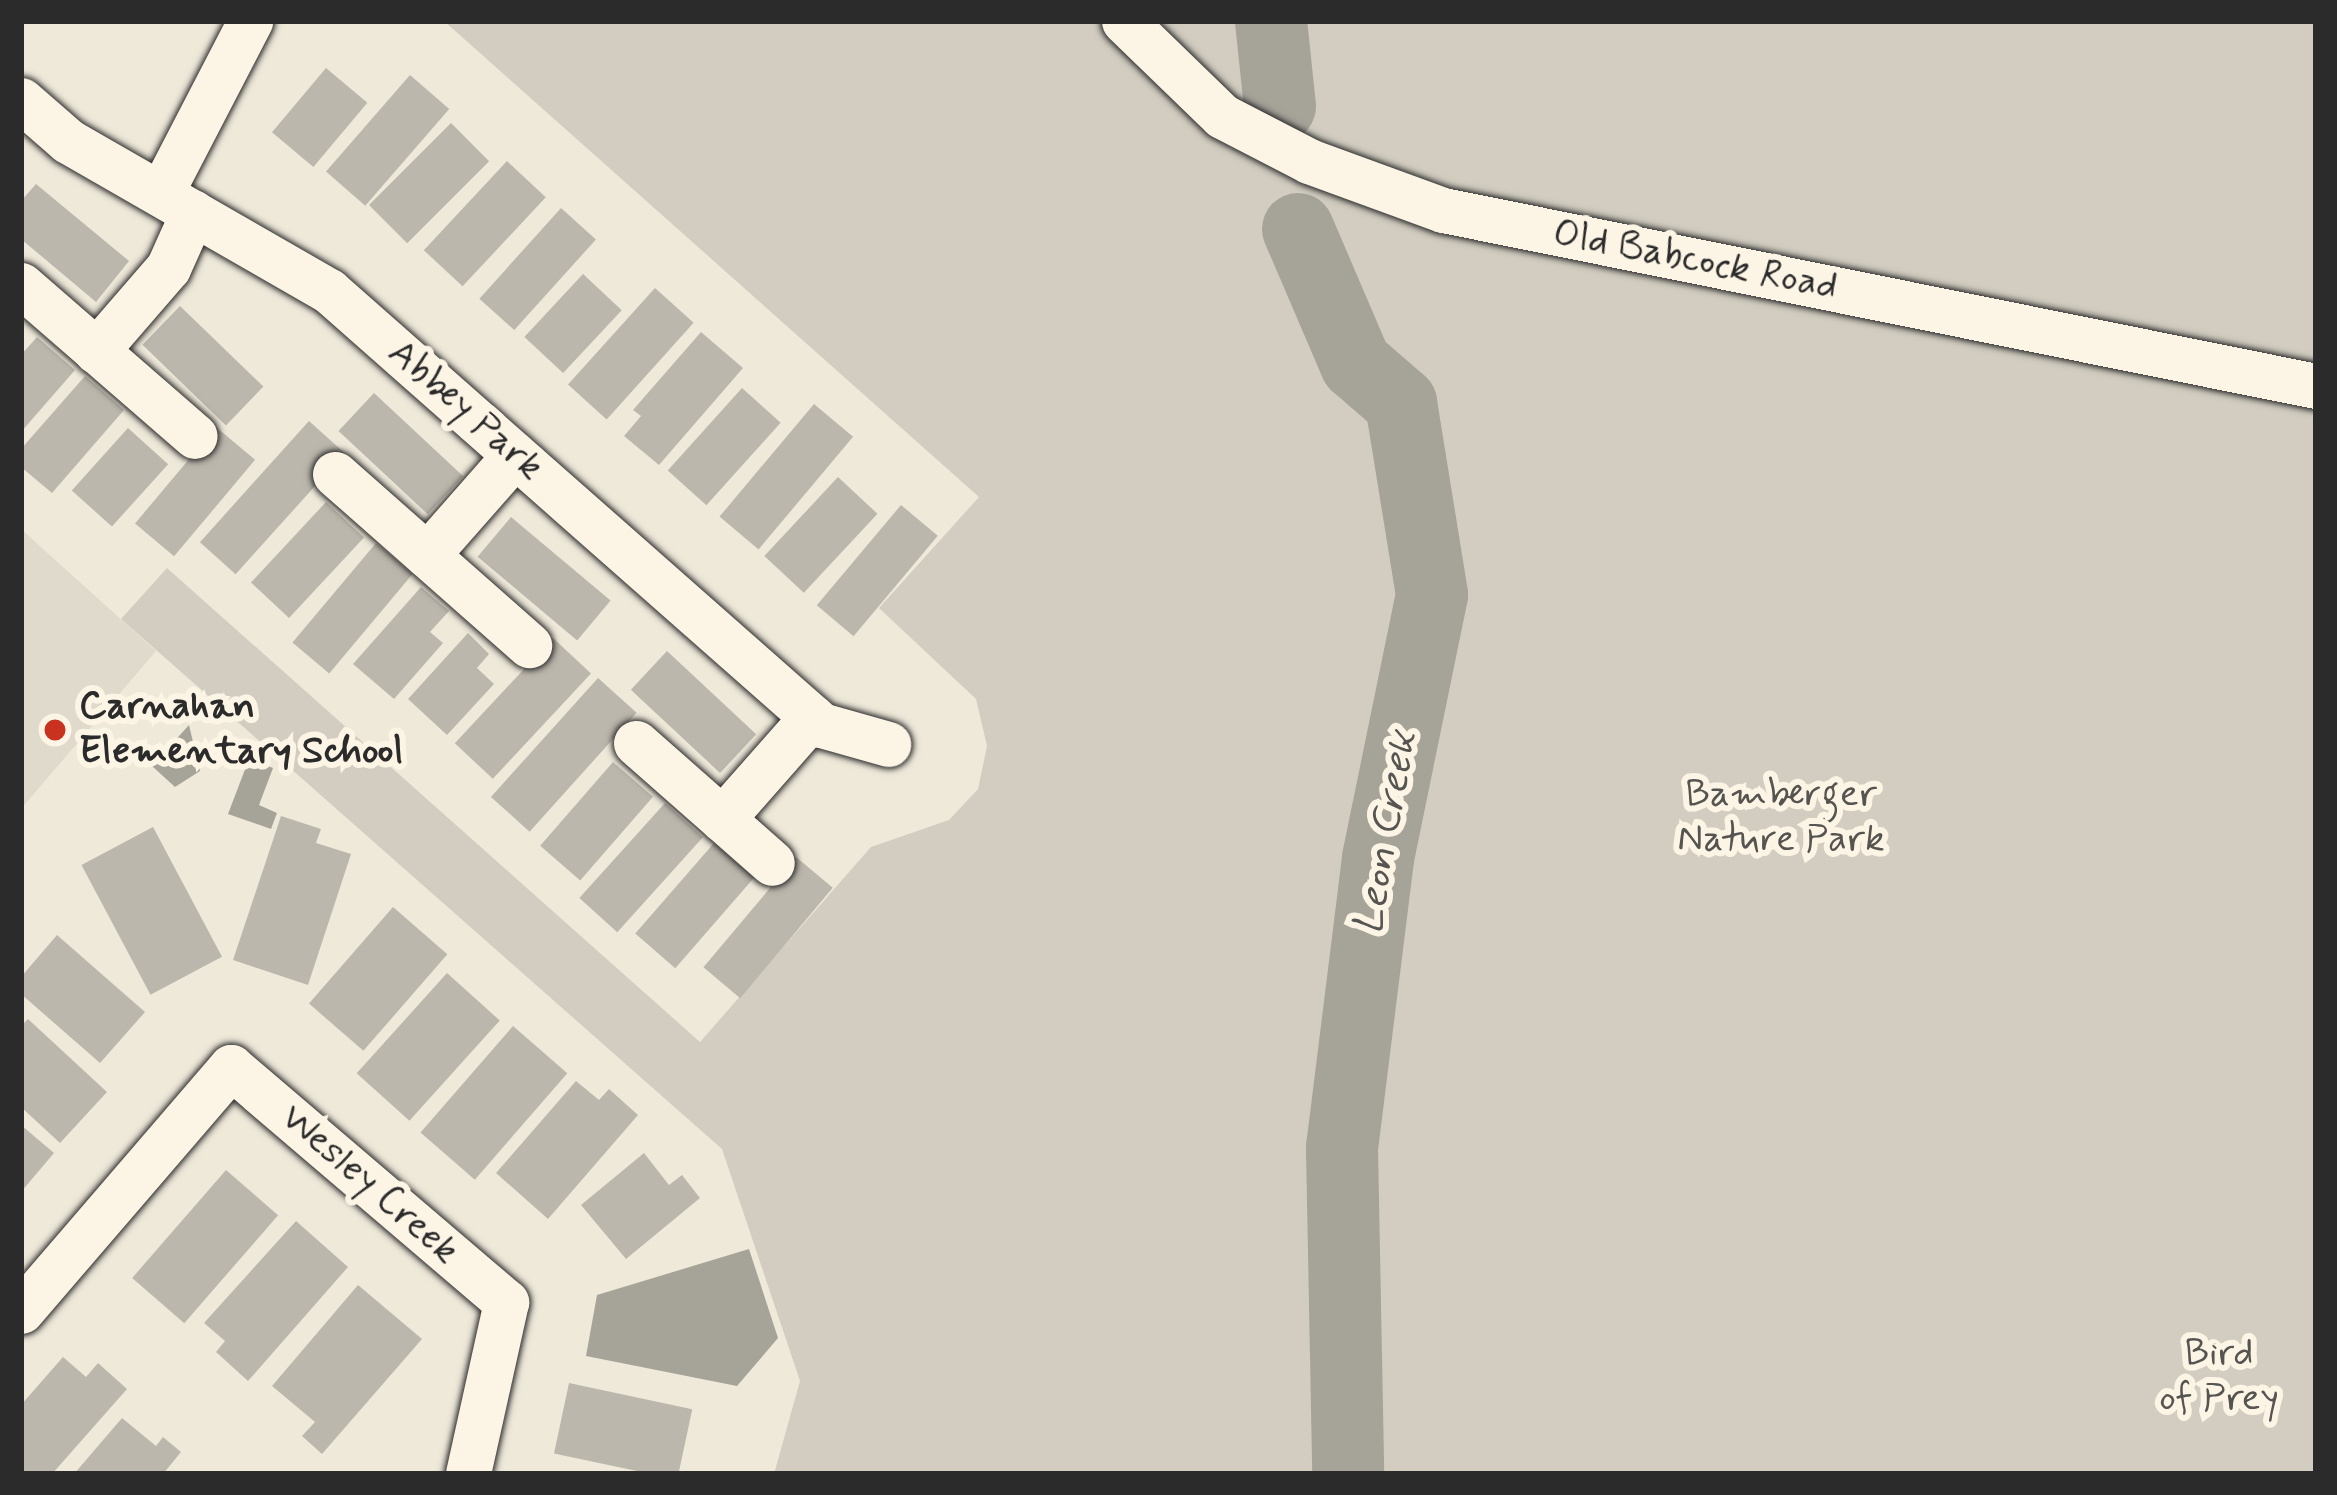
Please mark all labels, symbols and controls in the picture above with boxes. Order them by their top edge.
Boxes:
street label: Old Babcock Road [1548,210,1842,312]
street label: Abbey Park [378,331,552,491]
place label: Carnahan Elementary School [79,685,403,776]
marker: Carnahan Elementary School [42,717,68,743]
water label: Leon Creek [1345,728,1429,938]
park label: Bamberger Nature Park [1678,773,1884,864]
street label: Wesley Creek [269,1094,469,1276]
park label: Bird of Prey [2160,1332,2278,1423]

